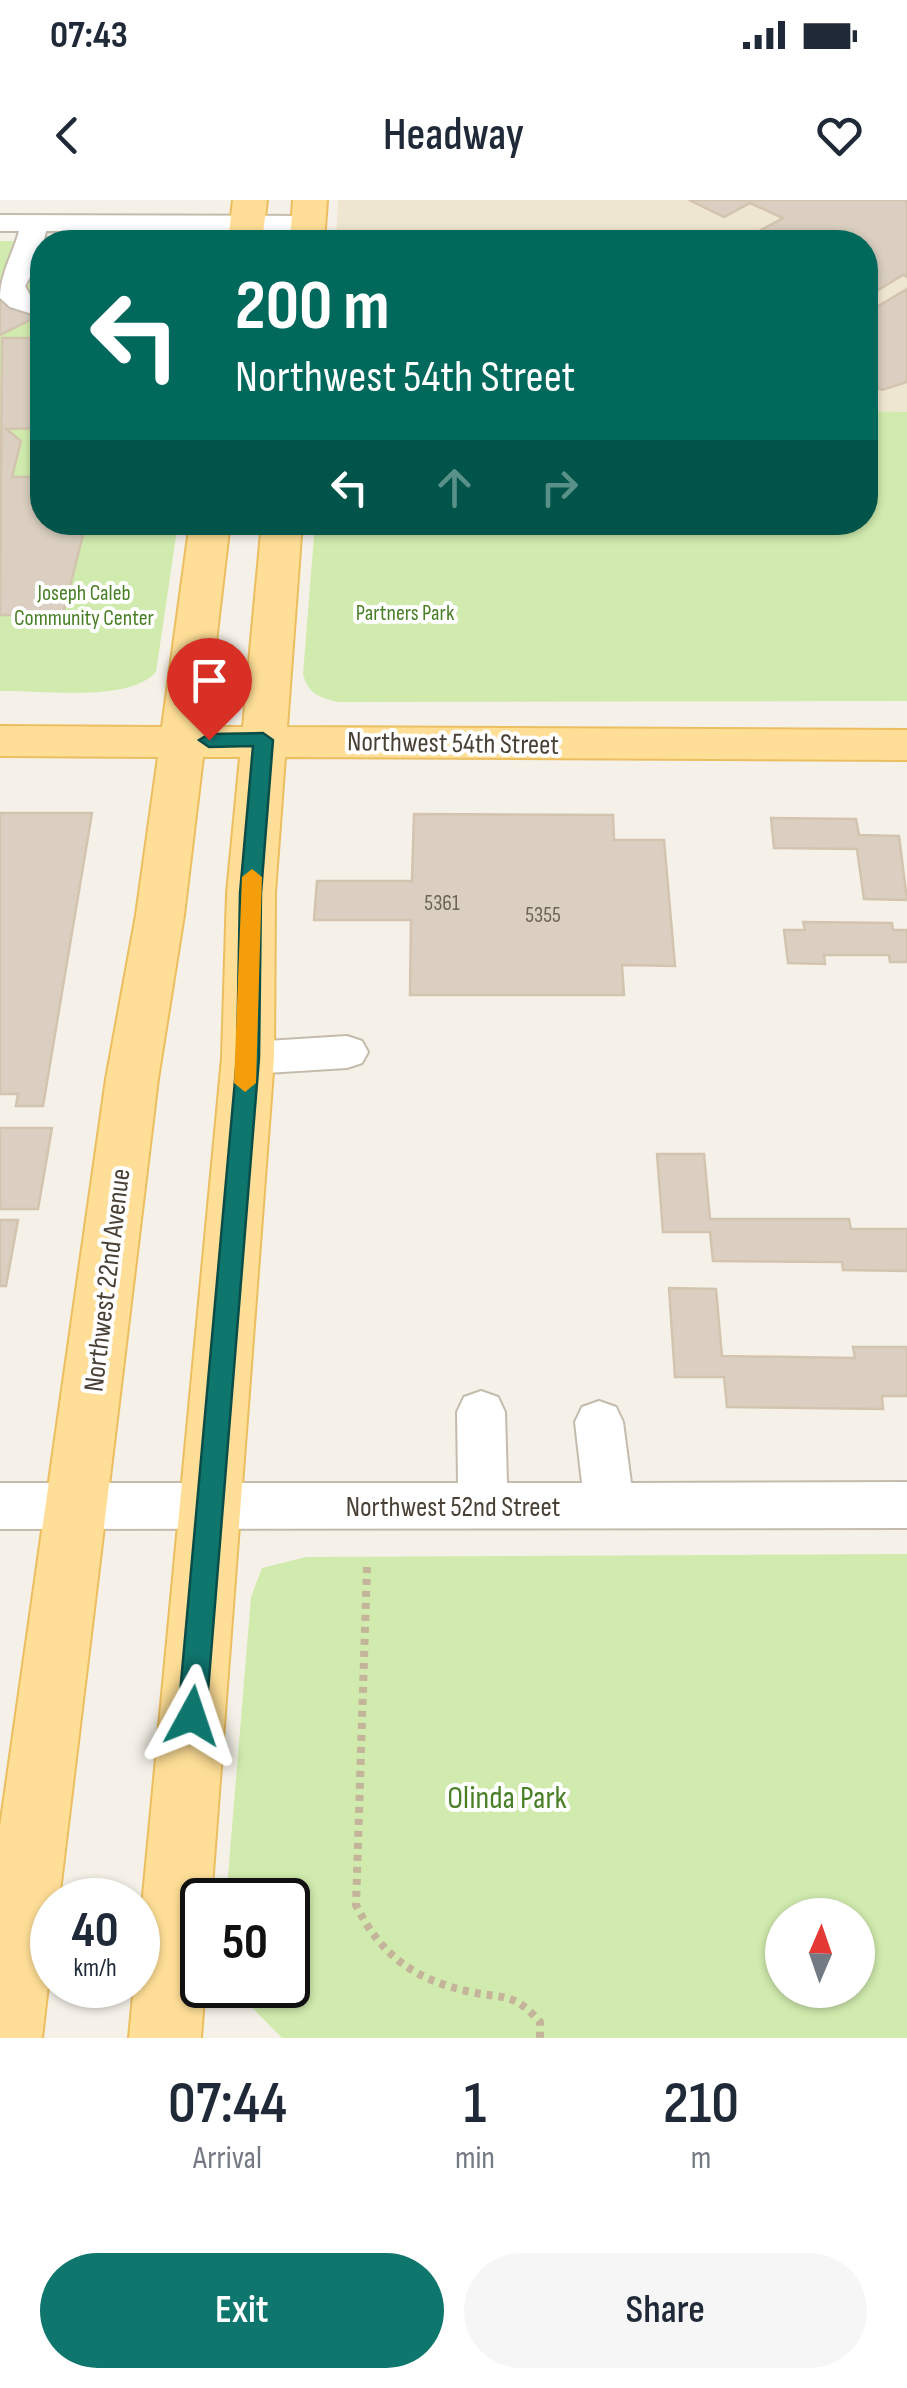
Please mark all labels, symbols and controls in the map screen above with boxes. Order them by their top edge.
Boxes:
text: 07:43 [50,13,128,58]
icon: back [40,108,95,163]
text: Headway [383,108,524,163]
icon: heart [812,108,867,163]
text: 200 m [235,265,390,349]
icon: left [70,270,200,400]
text: Northwest 54th Street [235,350,575,405]
icon: left [322,460,377,515]
icon: ahead [427,460,482,515]
icon: right [532,460,587,515]
park label: Joseph Caleb Community Center [14,580,154,632]
park label: Partners Park [356,600,455,627]
pin [167,638,252,741]
icon: arrive [182,653,237,708]
street label: Northwest 54th Street [347,725,559,762]
house number: 5361 [424,890,460,917]
house number: 5355 [525,902,561,929]
street label: Northwest 22nd Avenue [77,1167,138,1394]
street label: Northwest 52nd Street [346,1491,560,1524]
position arrow [140,1664,244,1768]
park label: Olinda Park [447,1779,567,1818]
speed limit sign: 50 [180,1878,310,2008]
north arrow [765,1898,875,2008]
map controls [765,1898,875,2008]
text: 40 [71,1901,119,1961]
text: km/h [73,1953,117,1984]
text: 07:44 [168,2068,287,2140]
text: 1 [464,2068,486,2140]
text: 210 [663,2068,739,2140]
text: Arrival [193,2139,262,2178]
text: min [455,2139,495,2178]
text: m [691,2139,711,2178]
button: Exit [40,2253,444,2368]
button: Share [464,2253,867,2368]

